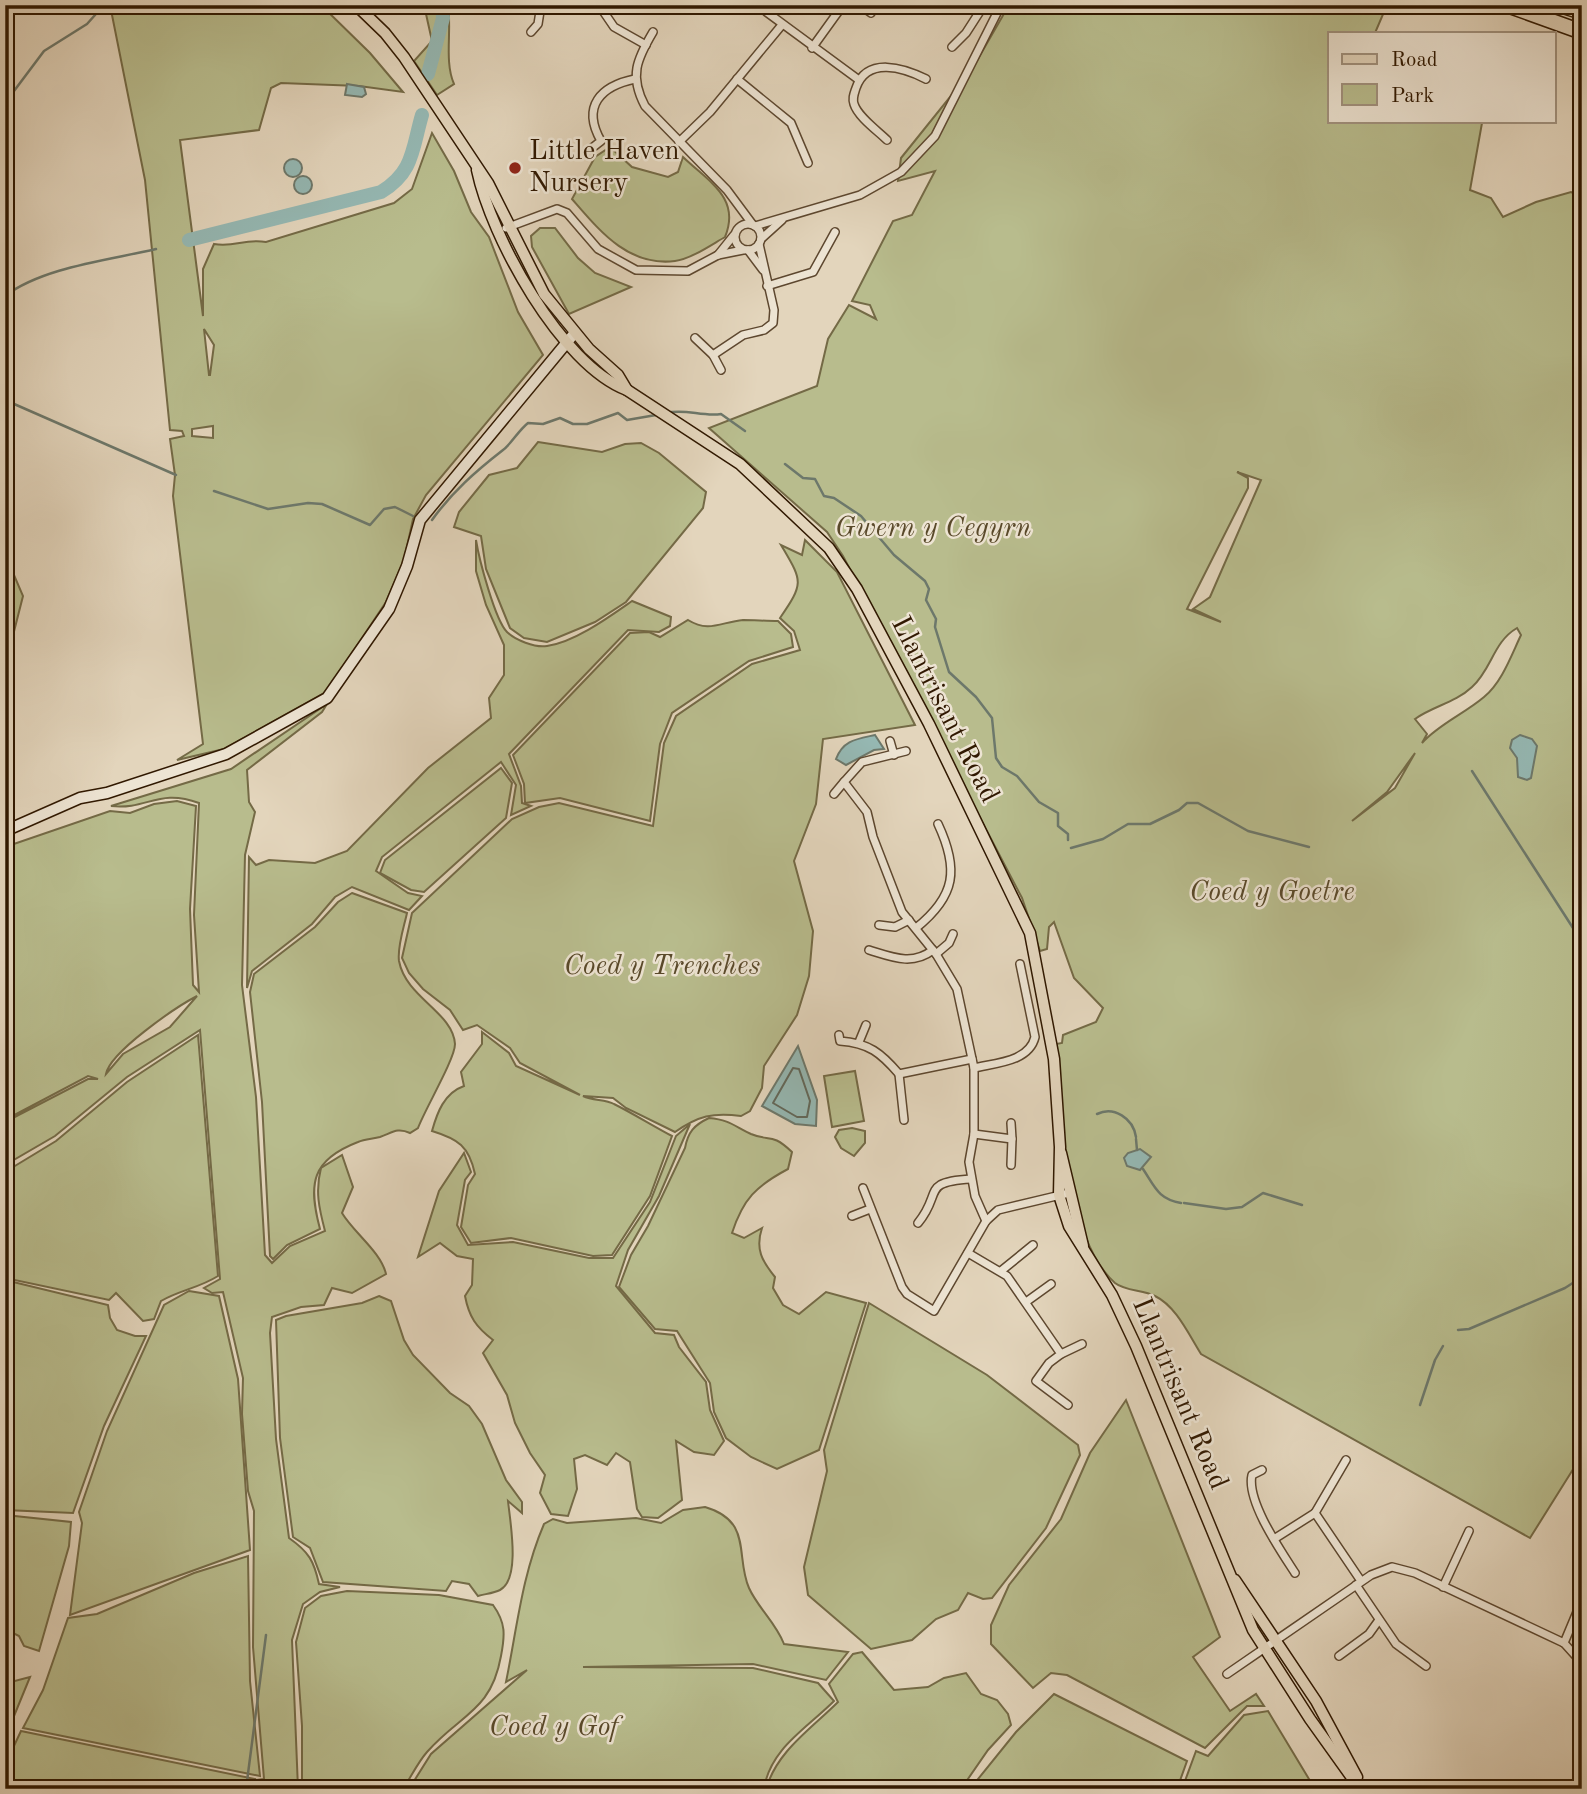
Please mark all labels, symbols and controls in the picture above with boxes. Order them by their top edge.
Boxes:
legend [1328,32,1556,122]
text: Road [1391,50,1438,71]
text: Park [1391,86,1434,107]
place label: Little Haven Nursery [529,138,680,198]
marker: Little Haven Nursery [507,160,523,176]
park label: Gwern y Cegyrn [835,515,1031,543]
street label: Llantrisant Road [885,612,1003,808]
park label: Coed y Goetre [1189,879,1355,907]
park label: Coed y Trenches [564,953,760,981]
street label: Llantrisant Road [1126,1294,1232,1494]
park label: Coed y Gof [489,1714,623,1742]

